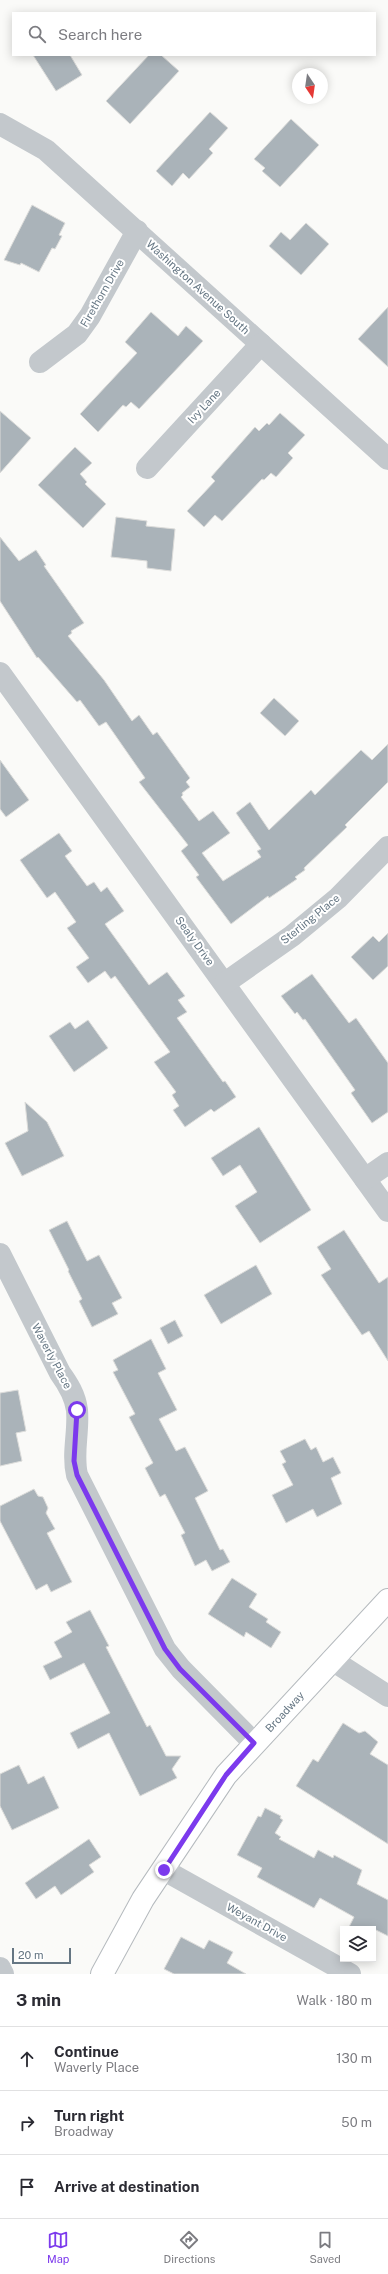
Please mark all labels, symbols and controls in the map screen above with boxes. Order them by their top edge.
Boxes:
search box [12,12,376,56]
icon: search [26,23,48,45]
text: Search here [58,26,142,43]
north arrow [292,68,328,104]
street label: Washington Avenue South [144,238,252,336]
street label: Firethorn Drive [78,257,126,329]
street label: Ivy Lane [185,386,223,426]
street label: Sterling Place [278,892,342,946]
street label: Sealy Drive [173,914,217,968]
street label: Waverly Place [30,1321,74,1391]
route start [68,1401,86,1419]
street label: Broadway [263,1689,306,1734]
route end [155,1861,173,1879]
street label: Weyant Drive [225,1900,289,1944]
map controls [340,1926,376,1962]
button: layers [340,1926,376,1962]
scale bar [12,1946,71,1965]
text: 20 m [18,1949,43,1961]
text: 3 min [16,1990,61,2010]
text: Walk · 180 m [297,1993,372,2008]
text: Continue [54,2043,119,2060]
icon: ahead [16,2048,38,2070]
text: 130 m [336,2051,372,2066]
text: Waverly Place [54,2060,139,2075]
text: Turn right [54,2107,124,2124]
icon: right [16,2112,38,2134]
text: 50 m [341,2115,372,2130]
text: Broadway [54,2124,114,2139]
icon: arrive [16,2176,38,2198]
text: Arrive at destination [54,2178,199,2195]
tab: Map [47,2229,69,2265]
tab: Directions [164,2229,215,2265]
tab: Saved [309,2229,341,2265]

